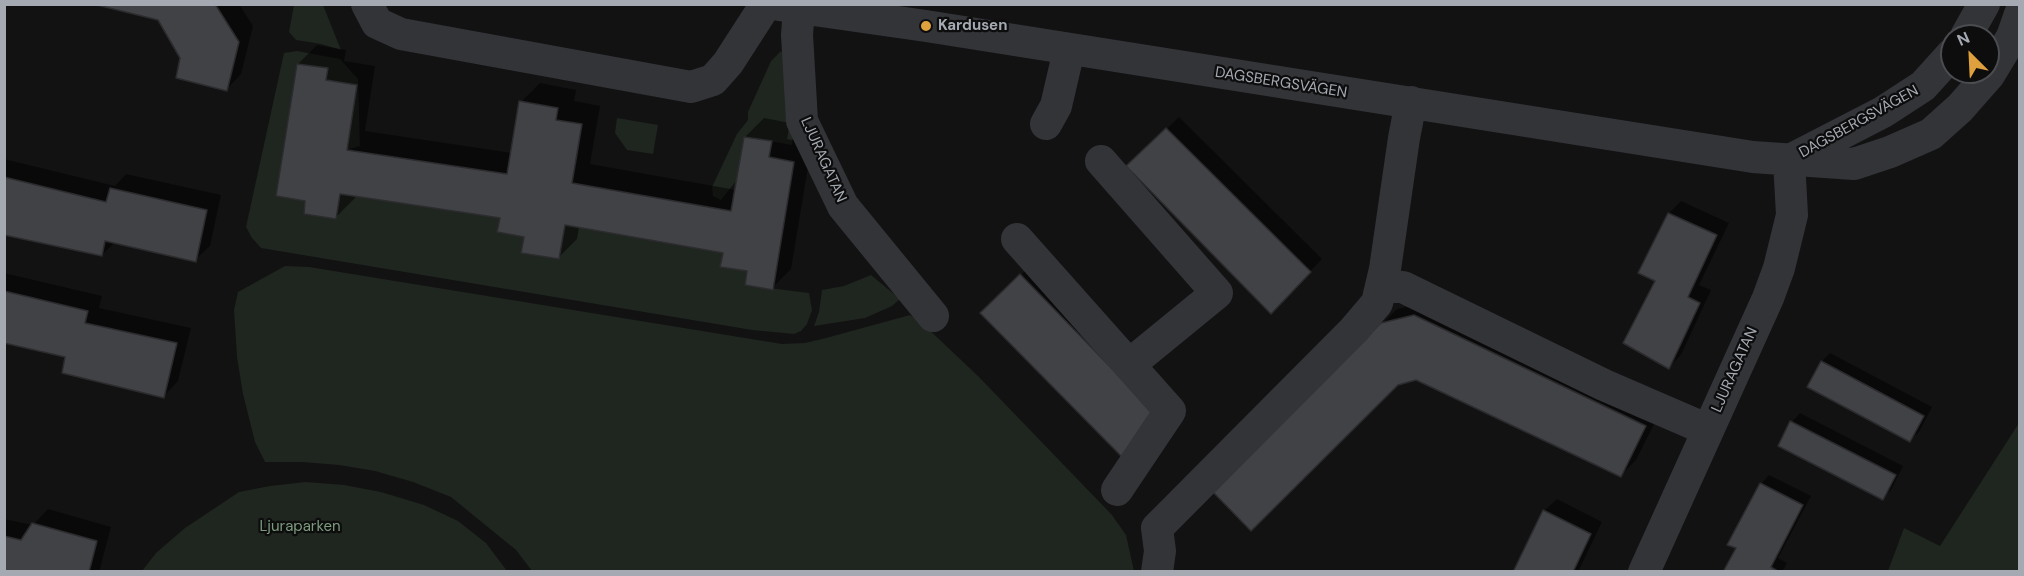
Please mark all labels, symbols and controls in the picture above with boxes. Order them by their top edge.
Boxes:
place label: Kardusen [938,17,1007,35]
marker: Kardusen [919,19,933,33]
north arrow [1940,24,2000,84]
text: N [1954,27,1973,51]
street label: DAGSBERGSVÄGEN [1214,64,1348,102]
street label: DAGSBERGSVÄGEN [1796,82,1922,162]
street label: LJURAGATAN [796,115,850,205]
street label: LJURAGATAN [1708,325,1762,415]
park label: Ljuraparken [259,518,341,536]

